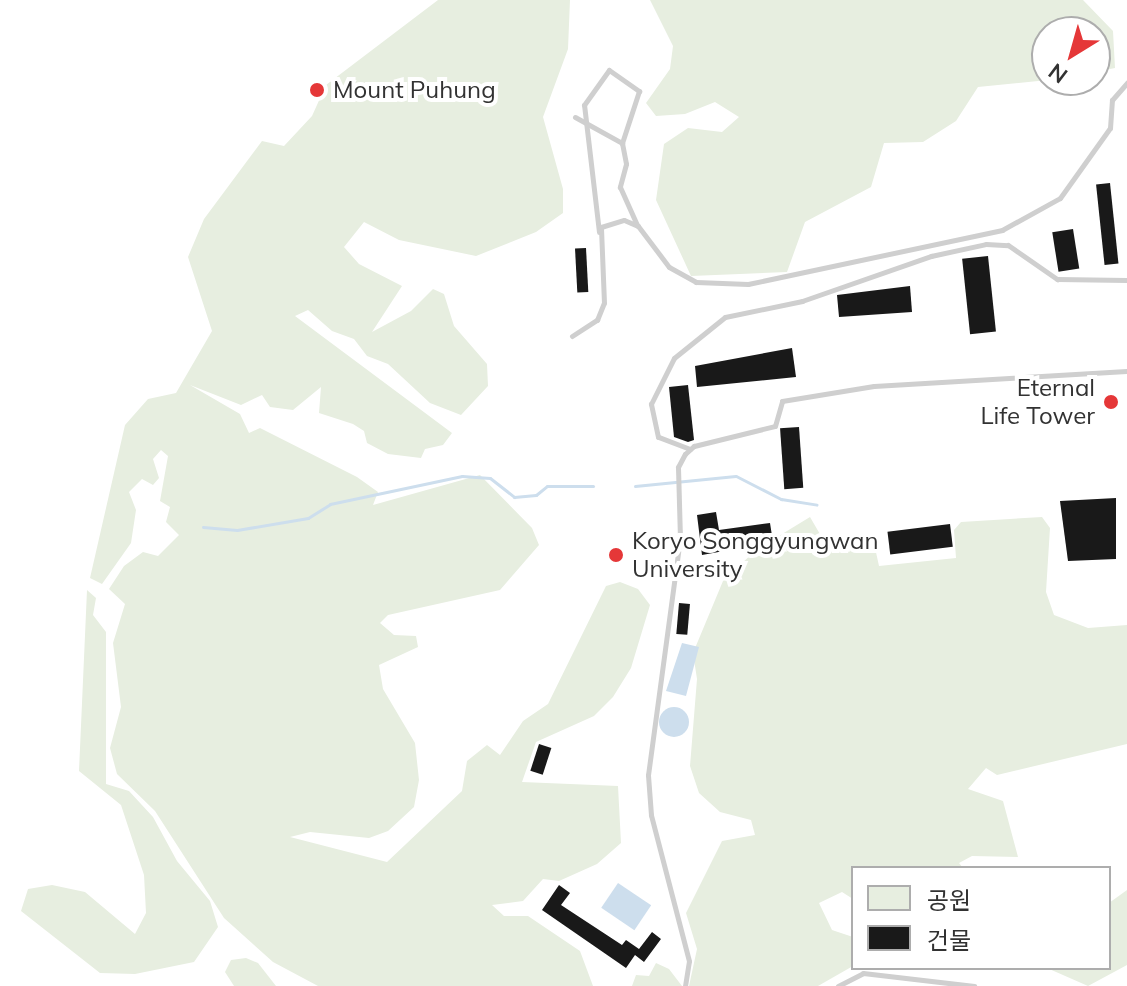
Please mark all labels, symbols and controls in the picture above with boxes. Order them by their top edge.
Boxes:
north arrow [1031,16,1111,96]
text: N [1043,57,1073,90]
place label: Mount Puhung [333,76,496,104]
marker: Mount Puhung [308,81,326,99]
place label: Eternal Life Tower [980,374,1095,430]
marker: Eternal Life Tower [1102,393,1120,411]
place label: Koryo Songgyungwan University [632,527,878,583]
marker: Koryo Songgyungwan University [607,546,625,564]
legend [851,866,1111,970]
text: 공원 [927,885,971,915]
text: 건물 [927,925,971,955]

